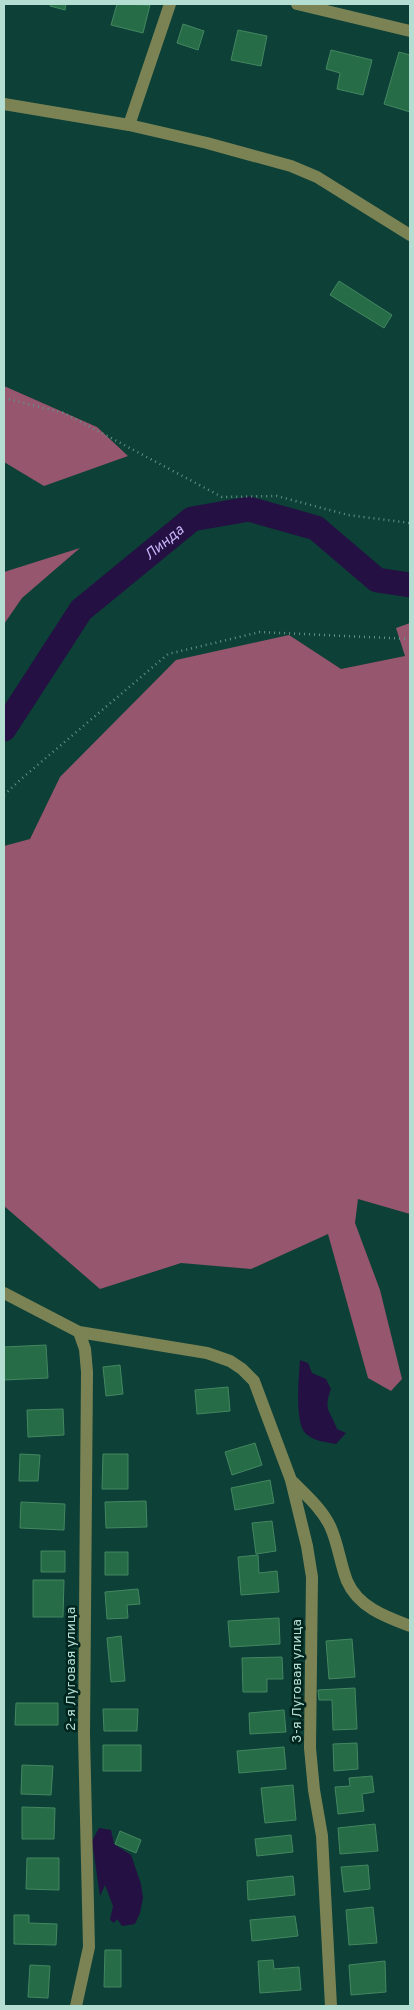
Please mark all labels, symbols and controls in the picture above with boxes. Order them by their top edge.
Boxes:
water label: Линда [141,521,189,565]
street label: 2-я Луговая улица [63,1607,80,1731]
street label: 3-я Луговая улица [289,1619,306,1743]

